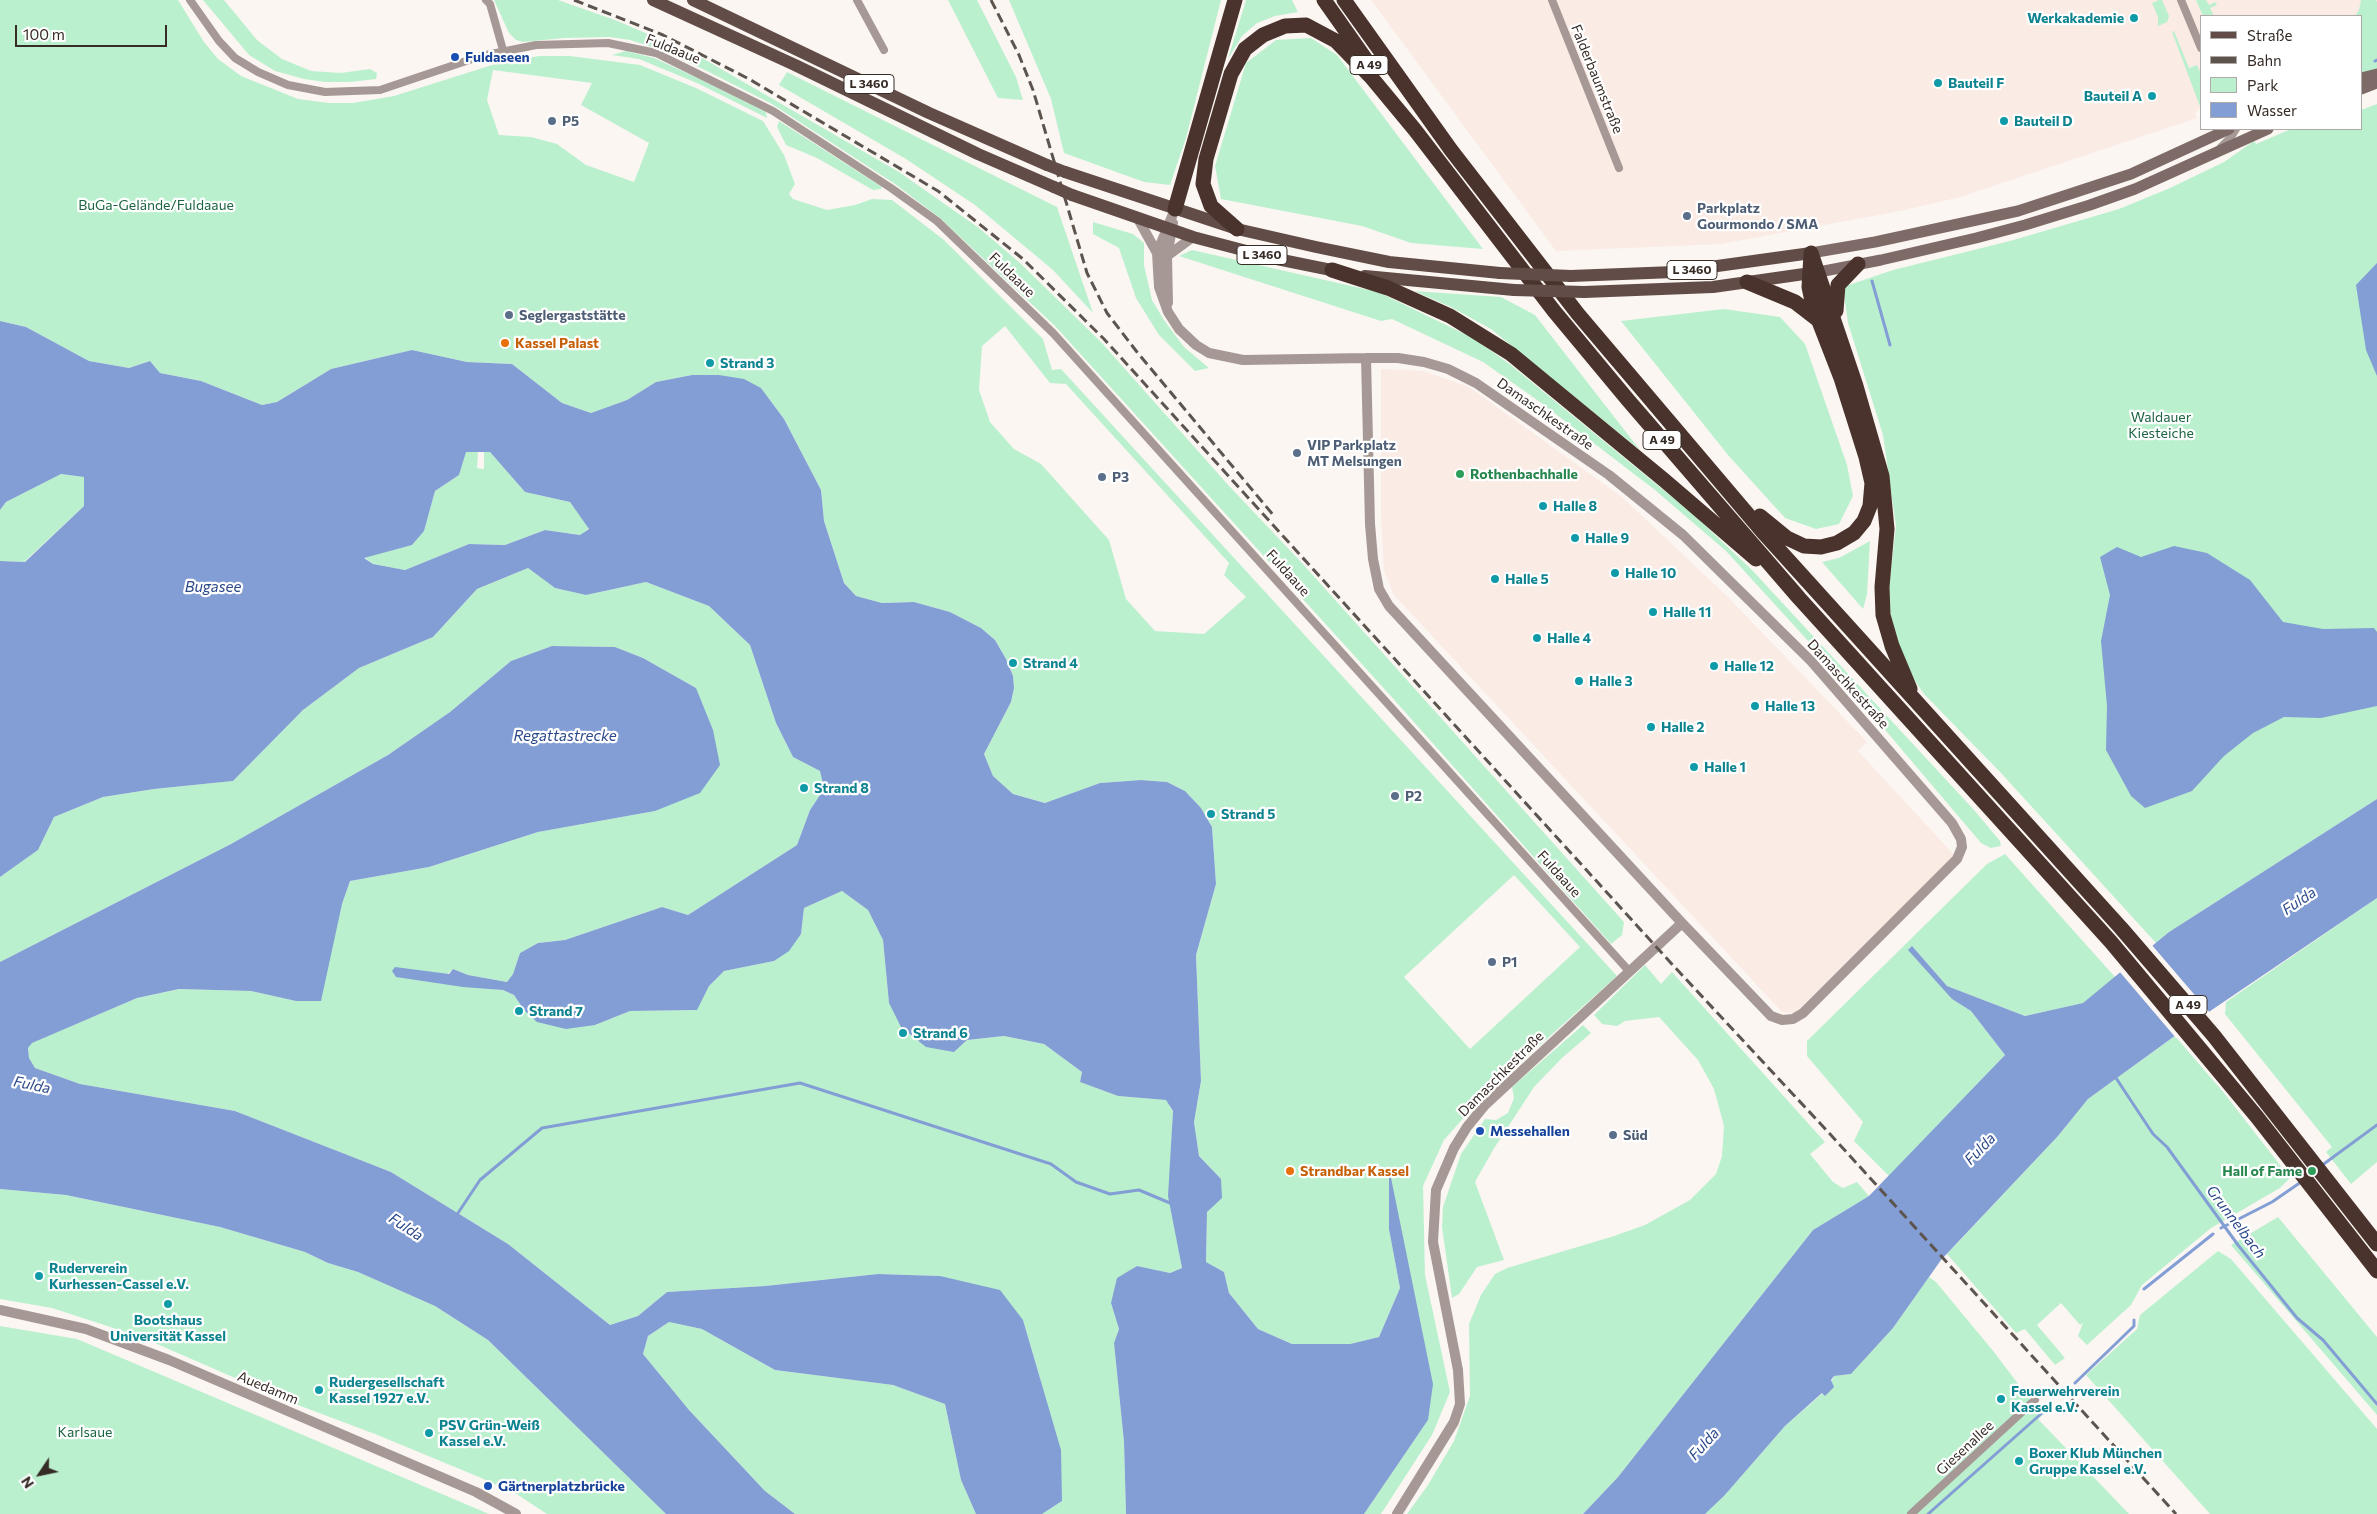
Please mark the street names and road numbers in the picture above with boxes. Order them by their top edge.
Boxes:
street label: Falderbaumstraße [1567,22,1627,136]
street label: Fuldaaue [643,31,703,67]
road number: A 49 [1350,56,1388,74]
road number: L 3460 [844,74,894,94]
road number: L 3460 [1237,246,1287,264]
street label: Fuldaaue [986,249,1038,301]
road number: L 3460 [1667,260,1717,280]
street label: Damaschkestraße [1494,374,1596,454]
road number: A 49 [1643,430,1681,450]
street label: Fuldaaue [1263,546,1313,600]
street label: Damaschkestraße [1804,636,1892,732]
street label: Fuldaaue [1534,847,1584,901]
road number: A 49 [2169,996,2207,1014]
street label: Damaschkestraße [1455,1028,1547,1120]
street label: Auedamm [235,1368,301,1408]
street label: Giesenallee [1933,1417,1997,1479]

